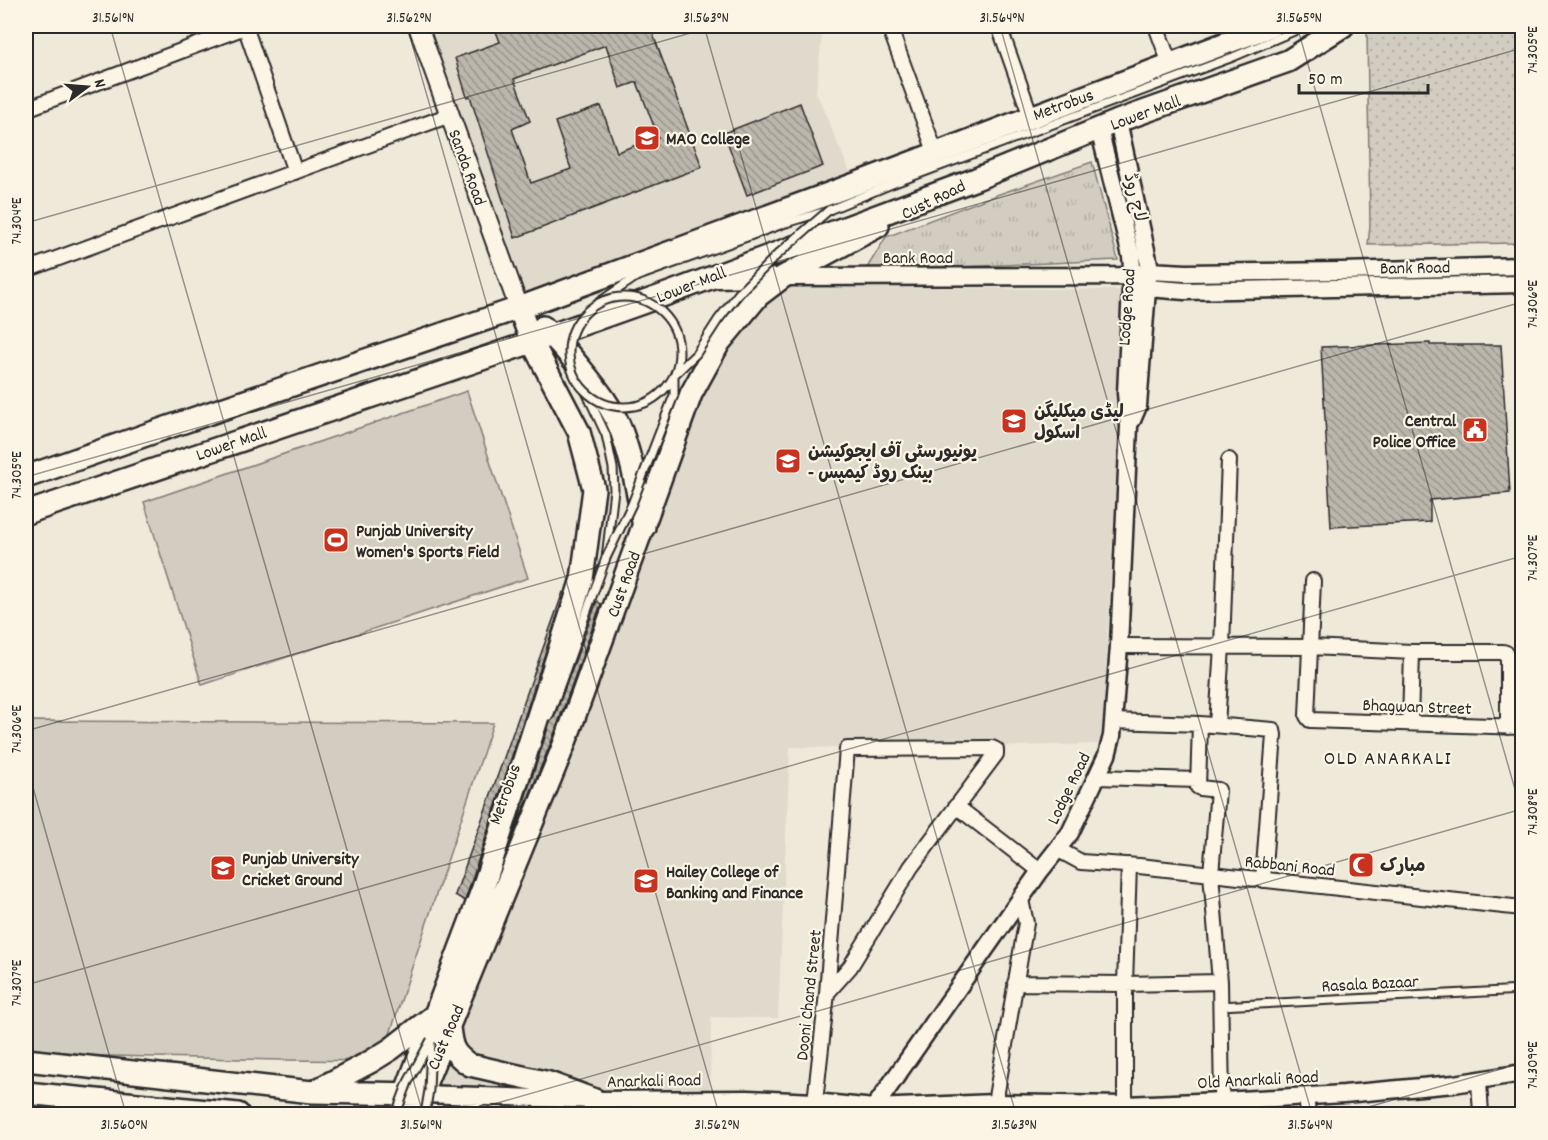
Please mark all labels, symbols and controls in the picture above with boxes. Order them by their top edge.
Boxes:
text: 31.561°N [92,8,134,30]
text: 31.562°N [386,8,432,30]
text: 31.563°N [683,8,729,30]
text: 31.564°N [979,8,1025,30]
text: 31.565°N [1276,8,1322,30]
text: 74.305°E [1523,26,1545,74]
north arrow [57,57,117,117]
scale bar [1299,57,1428,95]
text: 50 m [1308,68,1343,93]
text: N [87,77,111,91]
street label: Metrobus [1030,84,1098,129]
street label: Lower Mall [1107,90,1185,139]
school or university icon: MAO College [632,123,662,153]
street label: Sanda Road [440,126,491,209]
place label: MAO College [666,128,750,153]
street label: لاج روڈ [1115,170,1152,225]
street label: Cust Road [898,175,970,228]
text: 74.304°E [7,197,29,245]
street label: Bank Road [883,247,953,272]
street label: Bank Road [1380,256,1450,283]
street label: Lower Mall [653,261,731,311]
street label: Lodge Road [1113,268,1144,347]
text: 74.306°E [1523,280,1545,328]
place label: لیڈی میکلیگن اسکول [1034,400,1124,447]
school or university icon: لیڈی میکلیگن اسکول [999,406,1029,436]
place label: Central Police Office [1372,410,1457,456]
public building icon: Central Police Office [1460,415,1490,445]
street label: Lower Mall [193,421,271,469]
place label: یونیورسٹی آف ایجوکیشن - بینک روڈ کیمپس [808,441,977,487]
school or university icon: یونیورسٹی آف ایجوکیشن - بینک روڈ کیمپس [773,446,803,476]
text: 74.305°E [7,451,29,499]
place label: Punjab University Women's Sports Field [356,520,499,566]
sports icon: Punjab University Women's Sports Field [321,525,351,555]
text: 74.307°E [1523,534,1545,581]
street label: Cust Road [602,548,649,621]
street label: Bhagwan Street [1362,694,1472,723]
text: 74.306°E [7,705,29,753]
district label: OLD ANARKALI [1324,746,1452,774]
street label: Lodge Road [1042,749,1098,829]
street label: Metrobus [484,761,529,829]
text: 74.308°E [1523,788,1545,835]
place label: Punjab University Cricket Ground [242,848,359,894]
street label: Rabbani Road [1243,850,1336,885]
mosque icon: مبارک [1346,850,1376,880]
school or university icon: Punjab University Cricket Ground [208,853,238,883]
place label: مبارک [1380,855,1425,880]
place label: Hailey College of Banking and Finance [666,861,803,907]
school or university icon: Hailey College of Banking and Finance [631,866,661,896]
street label: Dooni Chand Street [791,928,830,1062]
text: 74.307°E [7,959,29,1006]
street label: Rasala Bazaar [1321,970,1420,1001]
street label: Cust Road [422,1001,472,1074]
text: 74.309°E [1523,1041,1545,1089]
street label: Old Anarkali Road [1197,1066,1320,1097]
street label: Anarkali Road [607,1069,701,1096]
text: 31.560°N [100,1115,148,1137]
text: 31.561°N [400,1115,442,1137]
text: 31.562°N [694,1115,740,1137]
text: 31.563°N [991,1115,1037,1137]
text: 31.564°N [1287,1115,1333,1137]

